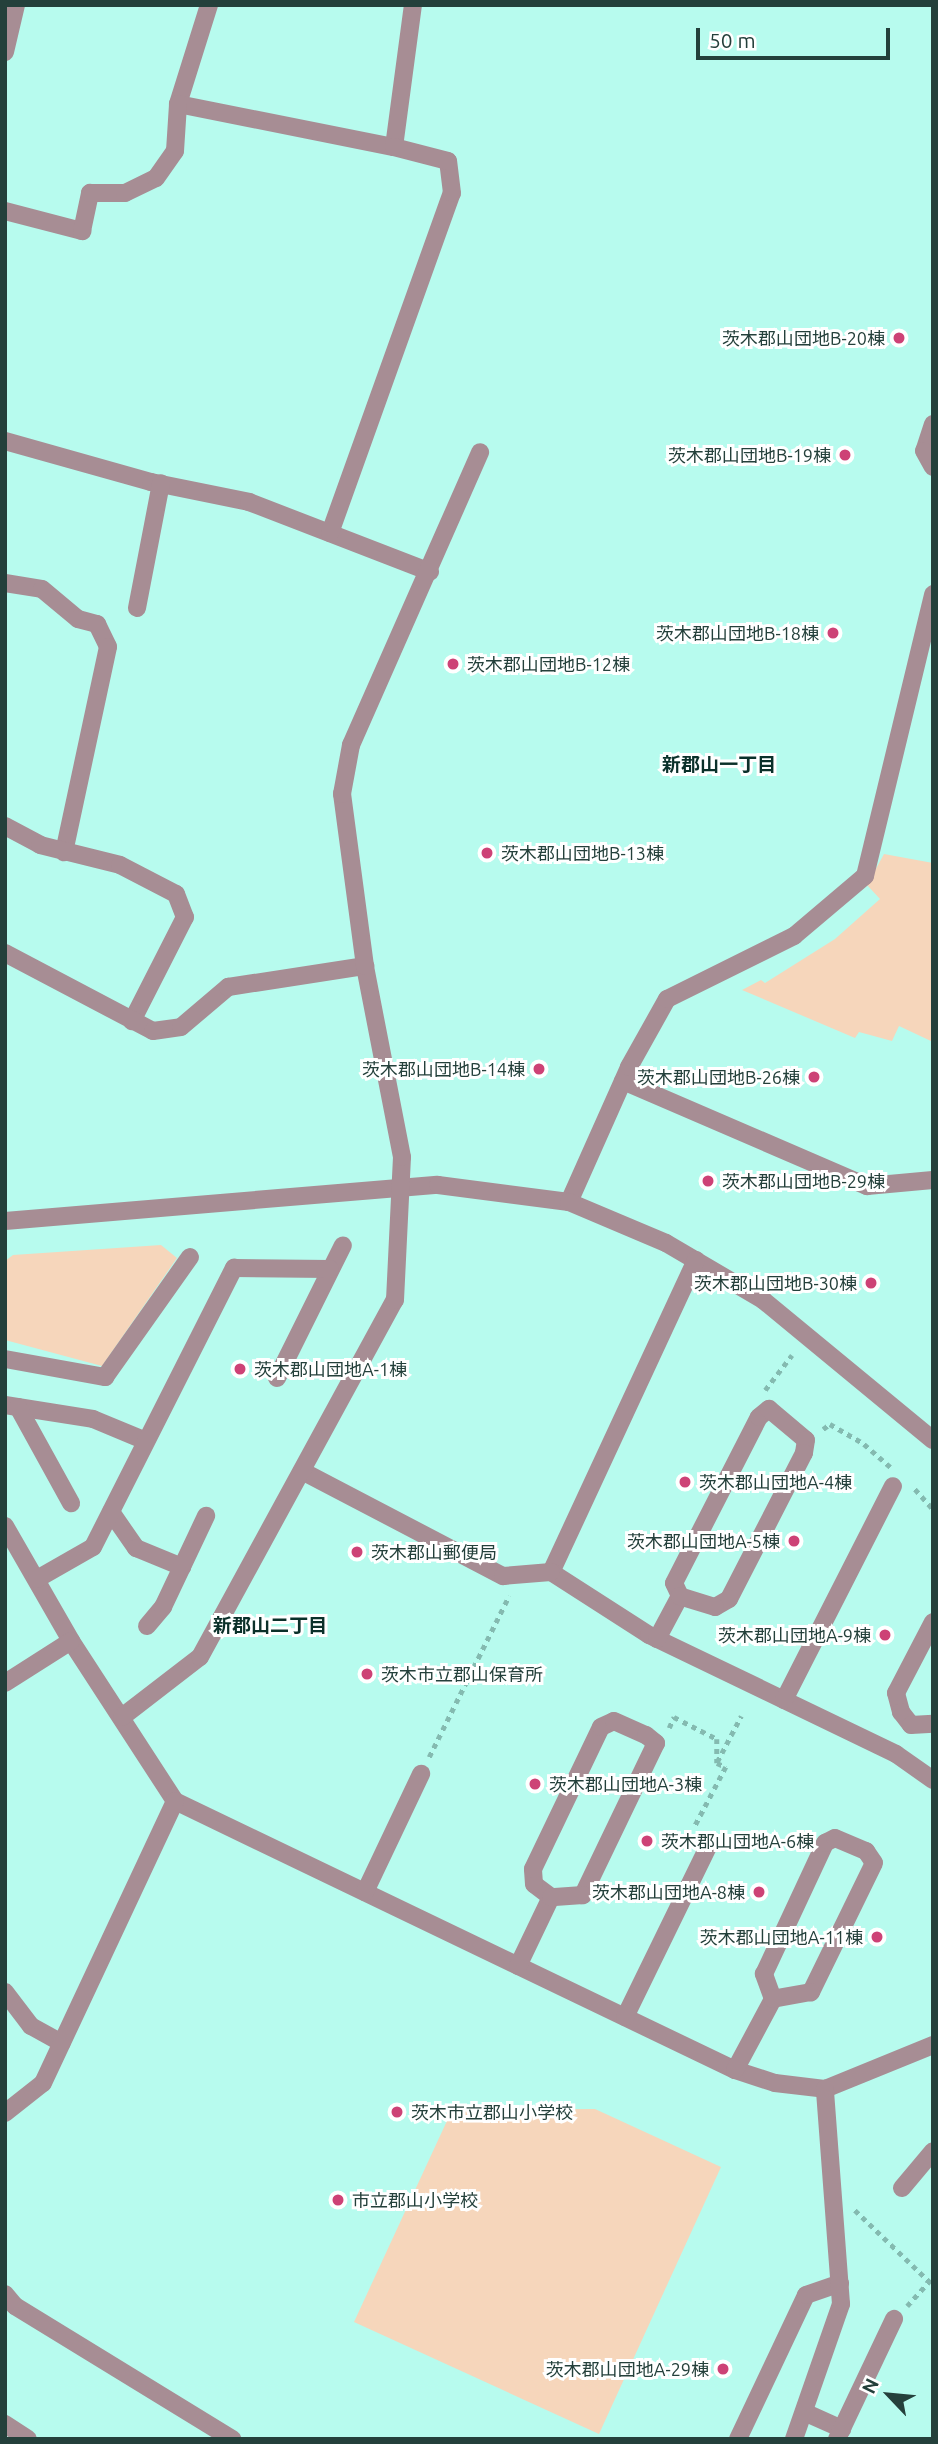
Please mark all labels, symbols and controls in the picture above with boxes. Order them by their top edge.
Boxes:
scale bar [700,14,894,58]
text: 50 m [709,28,756,52]
place label: 茨木郡山団地B-20棟 [722,327,885,349]
marker: 茨木郡山団地B-20棟 [891,330,907,346]
place label: 茨木郡山団地B-19棟 [668,444,831,466]
marker: 茨木郡山団地B-19棟 [837,447,853,463]
place label: 茨木郡山団地B-18棟 [656,622,819,644]
marker: 茨木郡山団地B-18棟 [825,625,841,641]
place label: 茨木郡山団地B-12棟 [467,653,630,675]
marker: 茨木郡山団地B-12棟 [445,656,461,672]
district label: 新郡山一丁目 [662,754,776,776]
place label: 茨木郡山団地B-13棟 [501,842,664,864]
marker: 茨木郡山団地B-13棟 [479,845,495,861]
place label: 茨木郡山団地B-14棟 [362,1058,525,1080]
marker: 茨木郡山団地B-14棟 [531,1061,547,1077]
place label: 茨木郡山団地B-26棟 [637,1066,800,1088]
marker: 茨木郡山団地B-26棟 [806,1069,822,1085]
place label: 茨木郡山団地B-29棟 [722,1170,885,1192]
marker: 茨木郡山団地B-29棟 [700,1173,716,1189]
place label: 茨木郡山団地B-30棟 [694,1272,857,1294]
marker: 茨木郡山団地B-30棟 [863,1275,879,1291]
place label: 茨木郡山団地A-1棟 [254,1358,407,1380]
marker: 茨木郡山団地A-1棟 [232,1361,248,1377]
place label: 茨木郡山団地A-4棟 [699,1471,852,1493]
marker: 茨木郡山団地A-4棟 [677,1474,693,1490]
place label: 茨木郡山団地A-5棟 [627,1530,780,1552]
marker: 茨木郡山団地A-5棟 [786,1533,802,1549]
place label: 茨木郡山郵便局 [371,1541,497,1563]
marker: 茨木郡山郵便局 [349,1544,365,1560]
district label: 新郡山二丁目 [213,1615,327,1637]
place label: 茨木郡山団地A-9棟 [718,1624,871,1646]
marker: 茨木郡山団地A-9棟 [877,1627,893,1643]
place label: 茨木市立郡山保育所 [381,1663,543,1685]
marker: 茨木市立郡山保育所 [359,1666,375,1682]
place label: 茨木郡山団地A-3棟 [549,1773,702,1795]
marker: 茨木郡山団地A-3棟 [527,1776,543,1792]
place label: 茨木郡山団地A-6棟 [661,1830,814,1852]
marker: 茨木郡山団地A-6棟 [639,1833,655,1849]
place label: 茨木郡山団地A-8棟 [592,1881,745,1903]
marker: 茨木郡山団地A-8棟 [751,1884,767,1900]
place label: 茨木郡山団地A-11棟 [700,1926,863,1948]
marker: 茨木郡山団地A-11棟 [869,1929,885,1945]
place label: 茨木市立郡山小学校 [411,2101,573,2123]
marker: 茨木市立郡山小学校 [389,2104,405,2120]
place label: 市立郡山小学校 [352,2189,478,2211]
marker: 市立郡山小学校 [330,2192,346,2208]
place label: 茨木郡山団地A-29棟 [546,2358,709,2380]
north arrow [854,2360,924,2430]
marker: 茨木郡山団地A-29棟 [715,2361,731,2377]
text: N [857,2375,883,2397]

